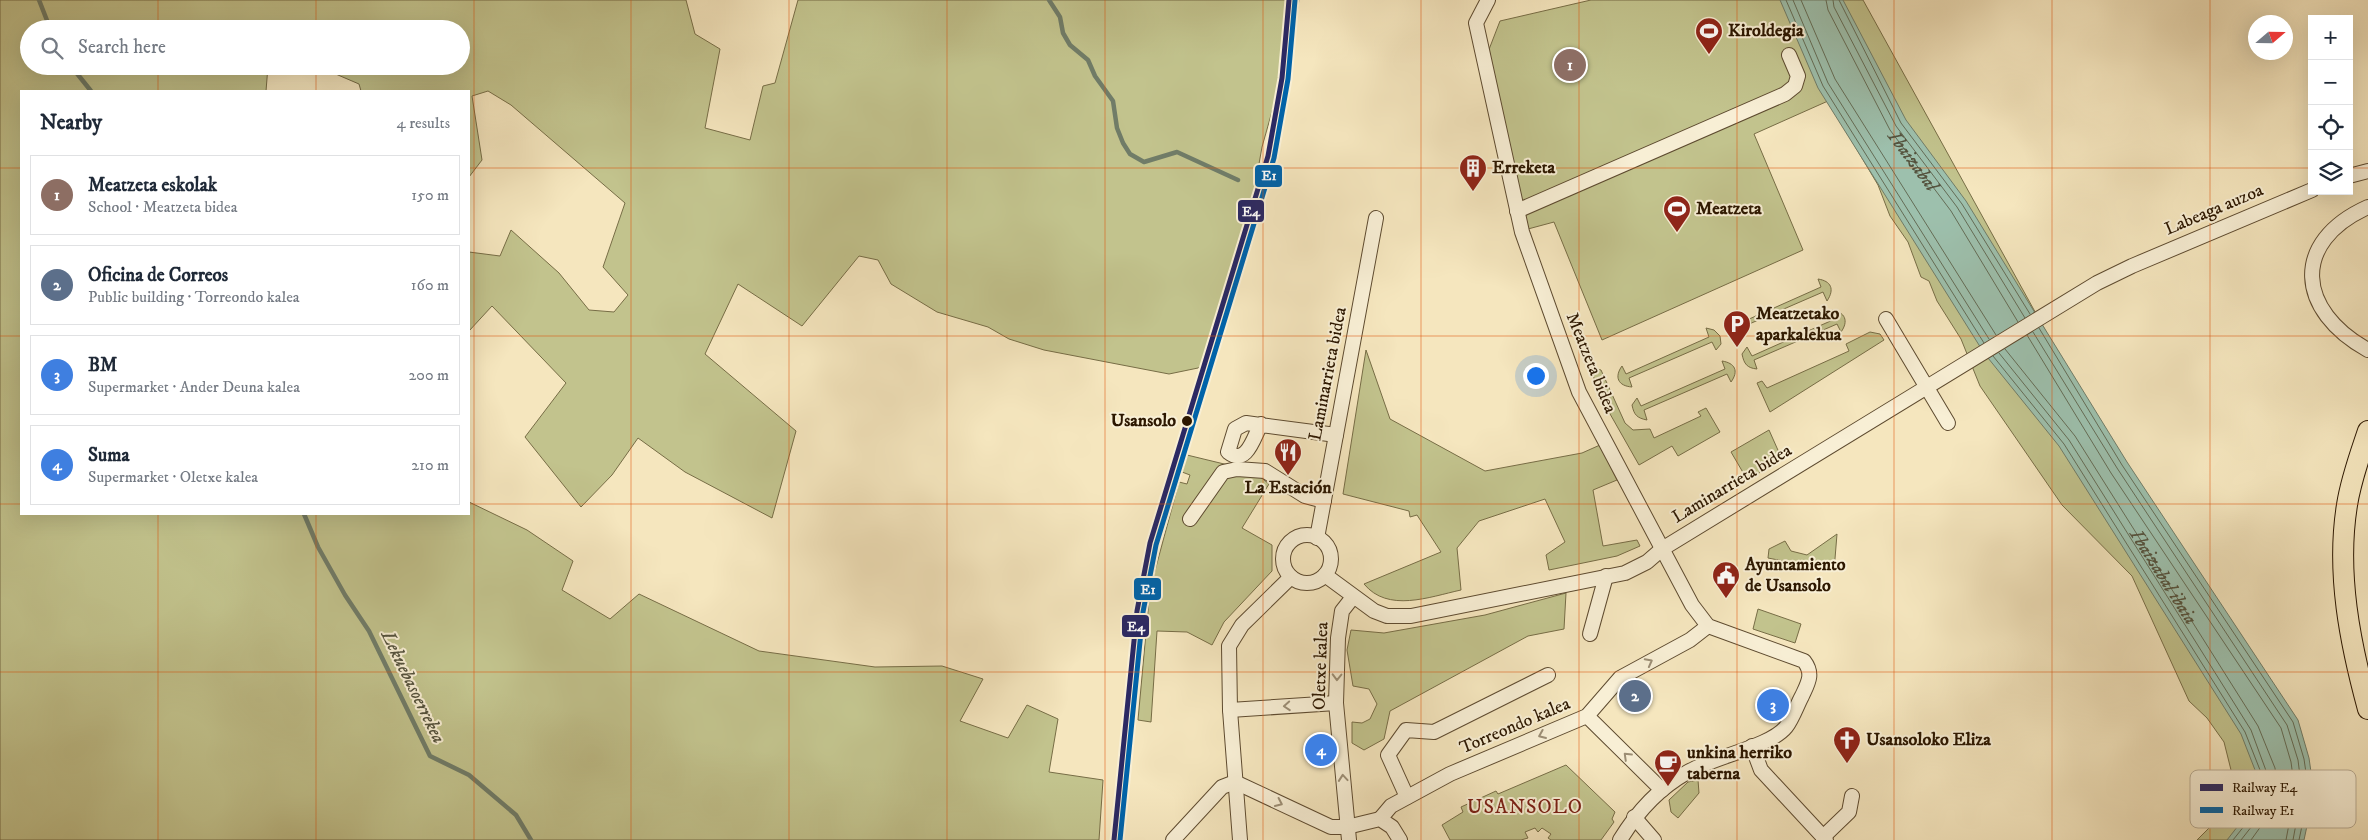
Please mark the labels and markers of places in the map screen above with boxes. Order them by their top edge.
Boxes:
sports icon: Kiroldegia [1694,16,1724,55]
place label: Kiroldegia [1728,20,1804,42]
pin: 1 [1554,46,1586,84]
building icon: Erreketa [1458,153,1488,192]
place label: Erreketa [1492,157,1556,179]
sports icon: Meatzeta [1662,194,1692,233]
place label: Meatzeta [1696,198,1762,220]
place label: Meatzetako aparkalekua [1756,303,1842,346]
parking icon: Meatzetako aparkalekua [1722,309,1752,348]
place label: Usansolo [1111,410,1176,432]
marker: Usansolo [1180,414,1194,428]
restaurant icon: La Estación [1273,437,1303,476]
place label: La Estación [1244,477,1332,499]
place label: Ayuntamiento de Usansolo [1744,554,1846,597]
public building icon: Ayuntamiento de Usansolo [1711,560,1741,599]
pin: 2 [1619,677,1651,715]
pin: 3 [1757,686,1789,724]
church icon: Usansoloko Eliza [1832,725,1862,764]
place label: Usansoloko Eliza [1866,729,1991,751]
pin: 4 [1305,731,1337,769]
place label: unkina herriko taberna [1687,742,1792,785]
cafe icon: unkina herriko taberna [1653,748,1683,787]

